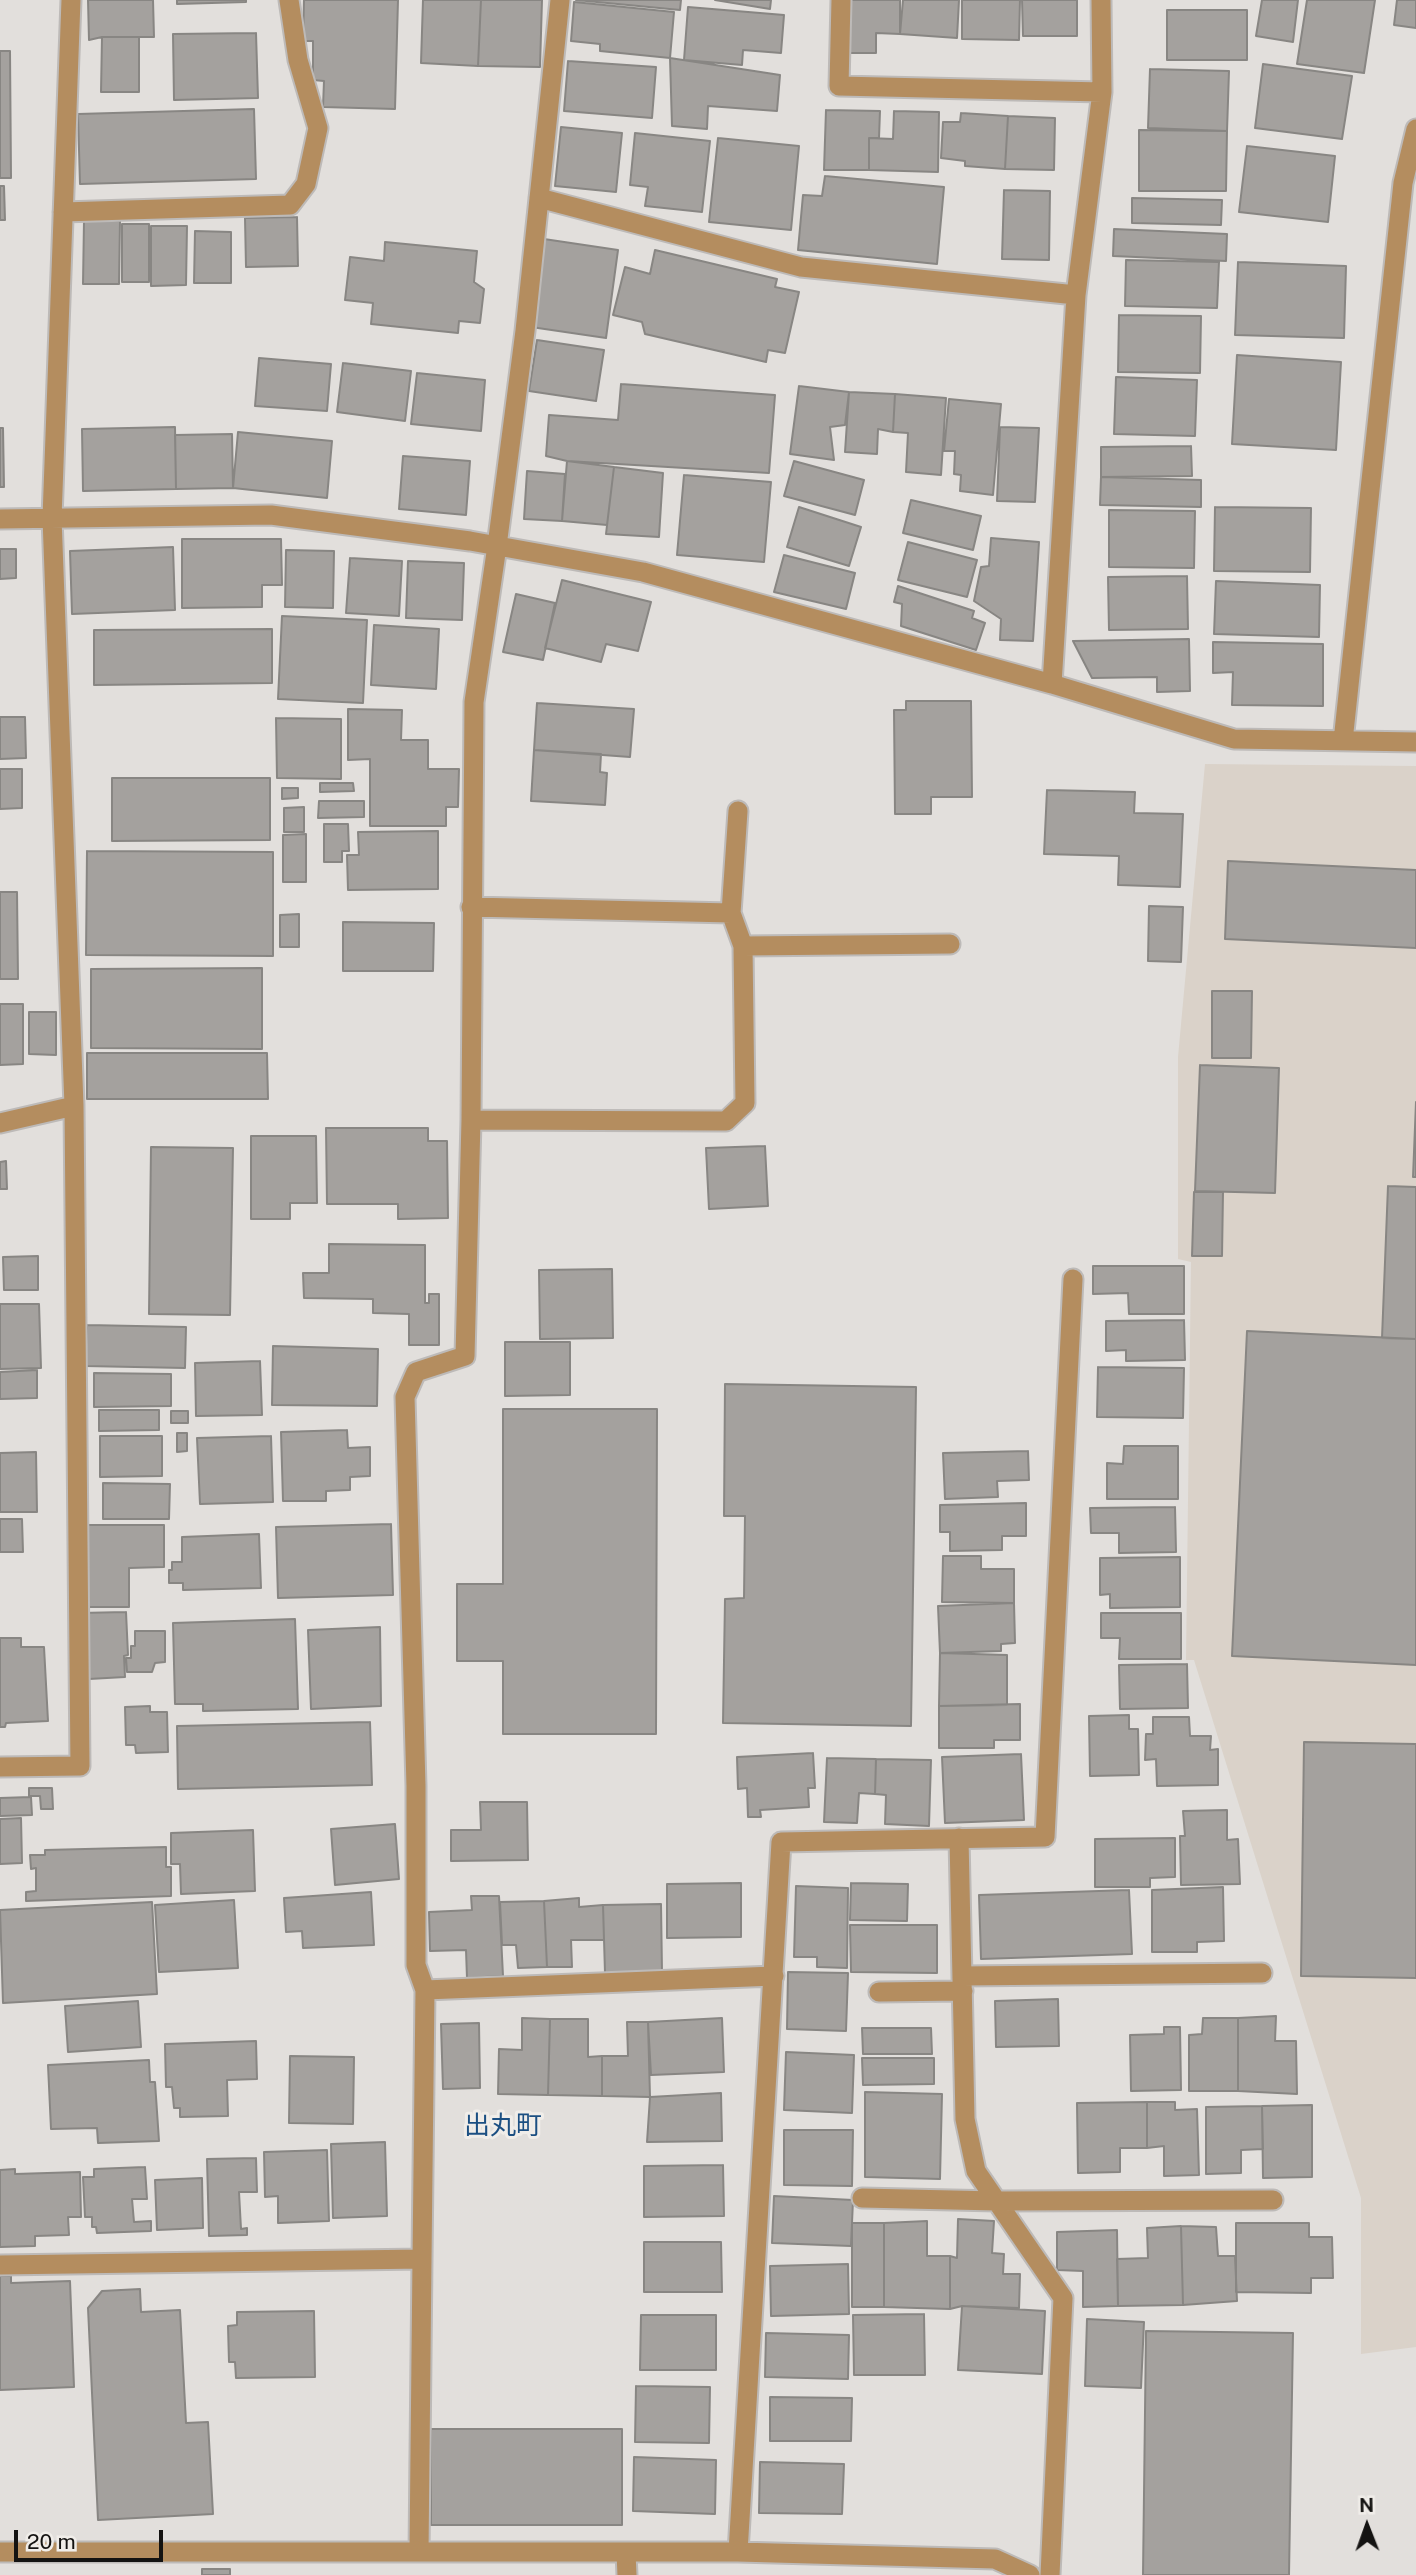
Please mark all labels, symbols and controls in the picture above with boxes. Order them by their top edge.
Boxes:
district label: 出丸町 [464,2110,542,2142]
north arrow [1332,2491,1402,2561]
text: N [1359,2494,1374,2516]
scale bar [18,2516,166,2560]
text: 20 m [27,2529,76,2554]

